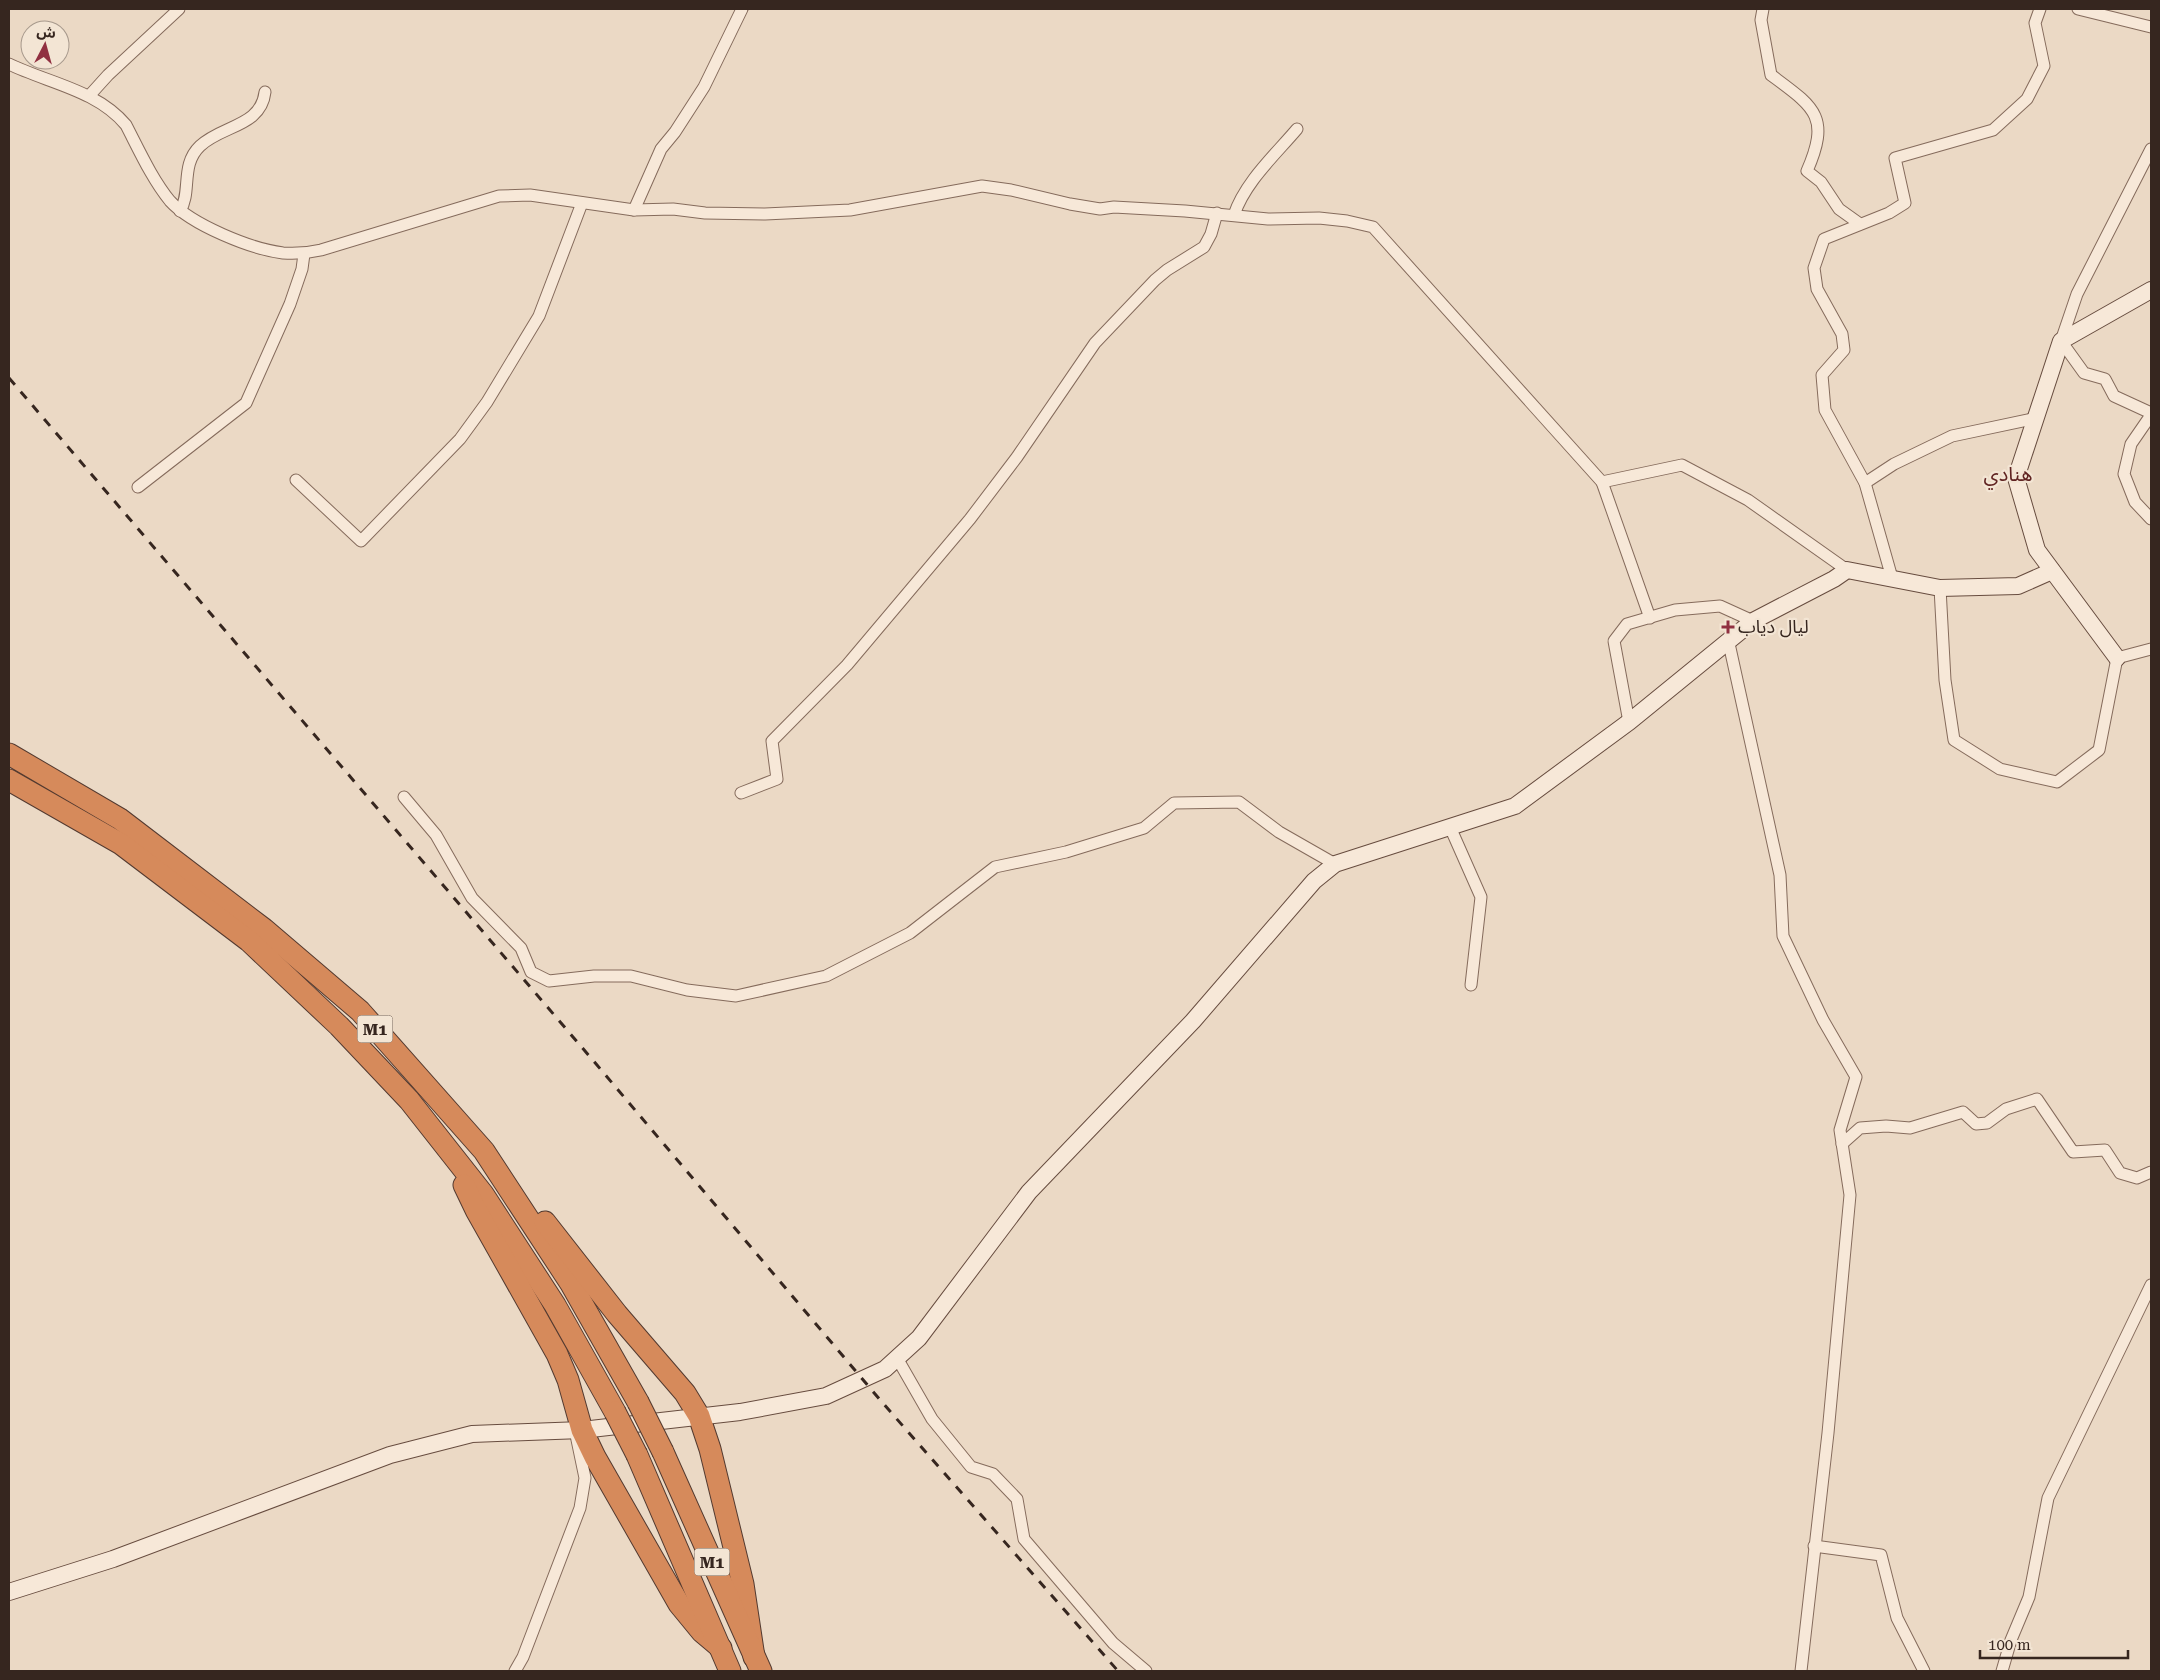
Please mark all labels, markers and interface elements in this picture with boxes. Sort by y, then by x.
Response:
north arrow [20,20,70,70]
text: ش [36,23,57,41]
district label: هنادي [1984,462,2032,490]
place label: ليال دياب [1738,616,1809,638]
marker: ليال دياب [1722,621,1734,633]
road number: M1 [358,1016,392,1042]
road number: M1 [694,1548,730,1575]
scale bar [1980,1628,2128,1660]
text: 100 m [1988,1636,2031,1654]

